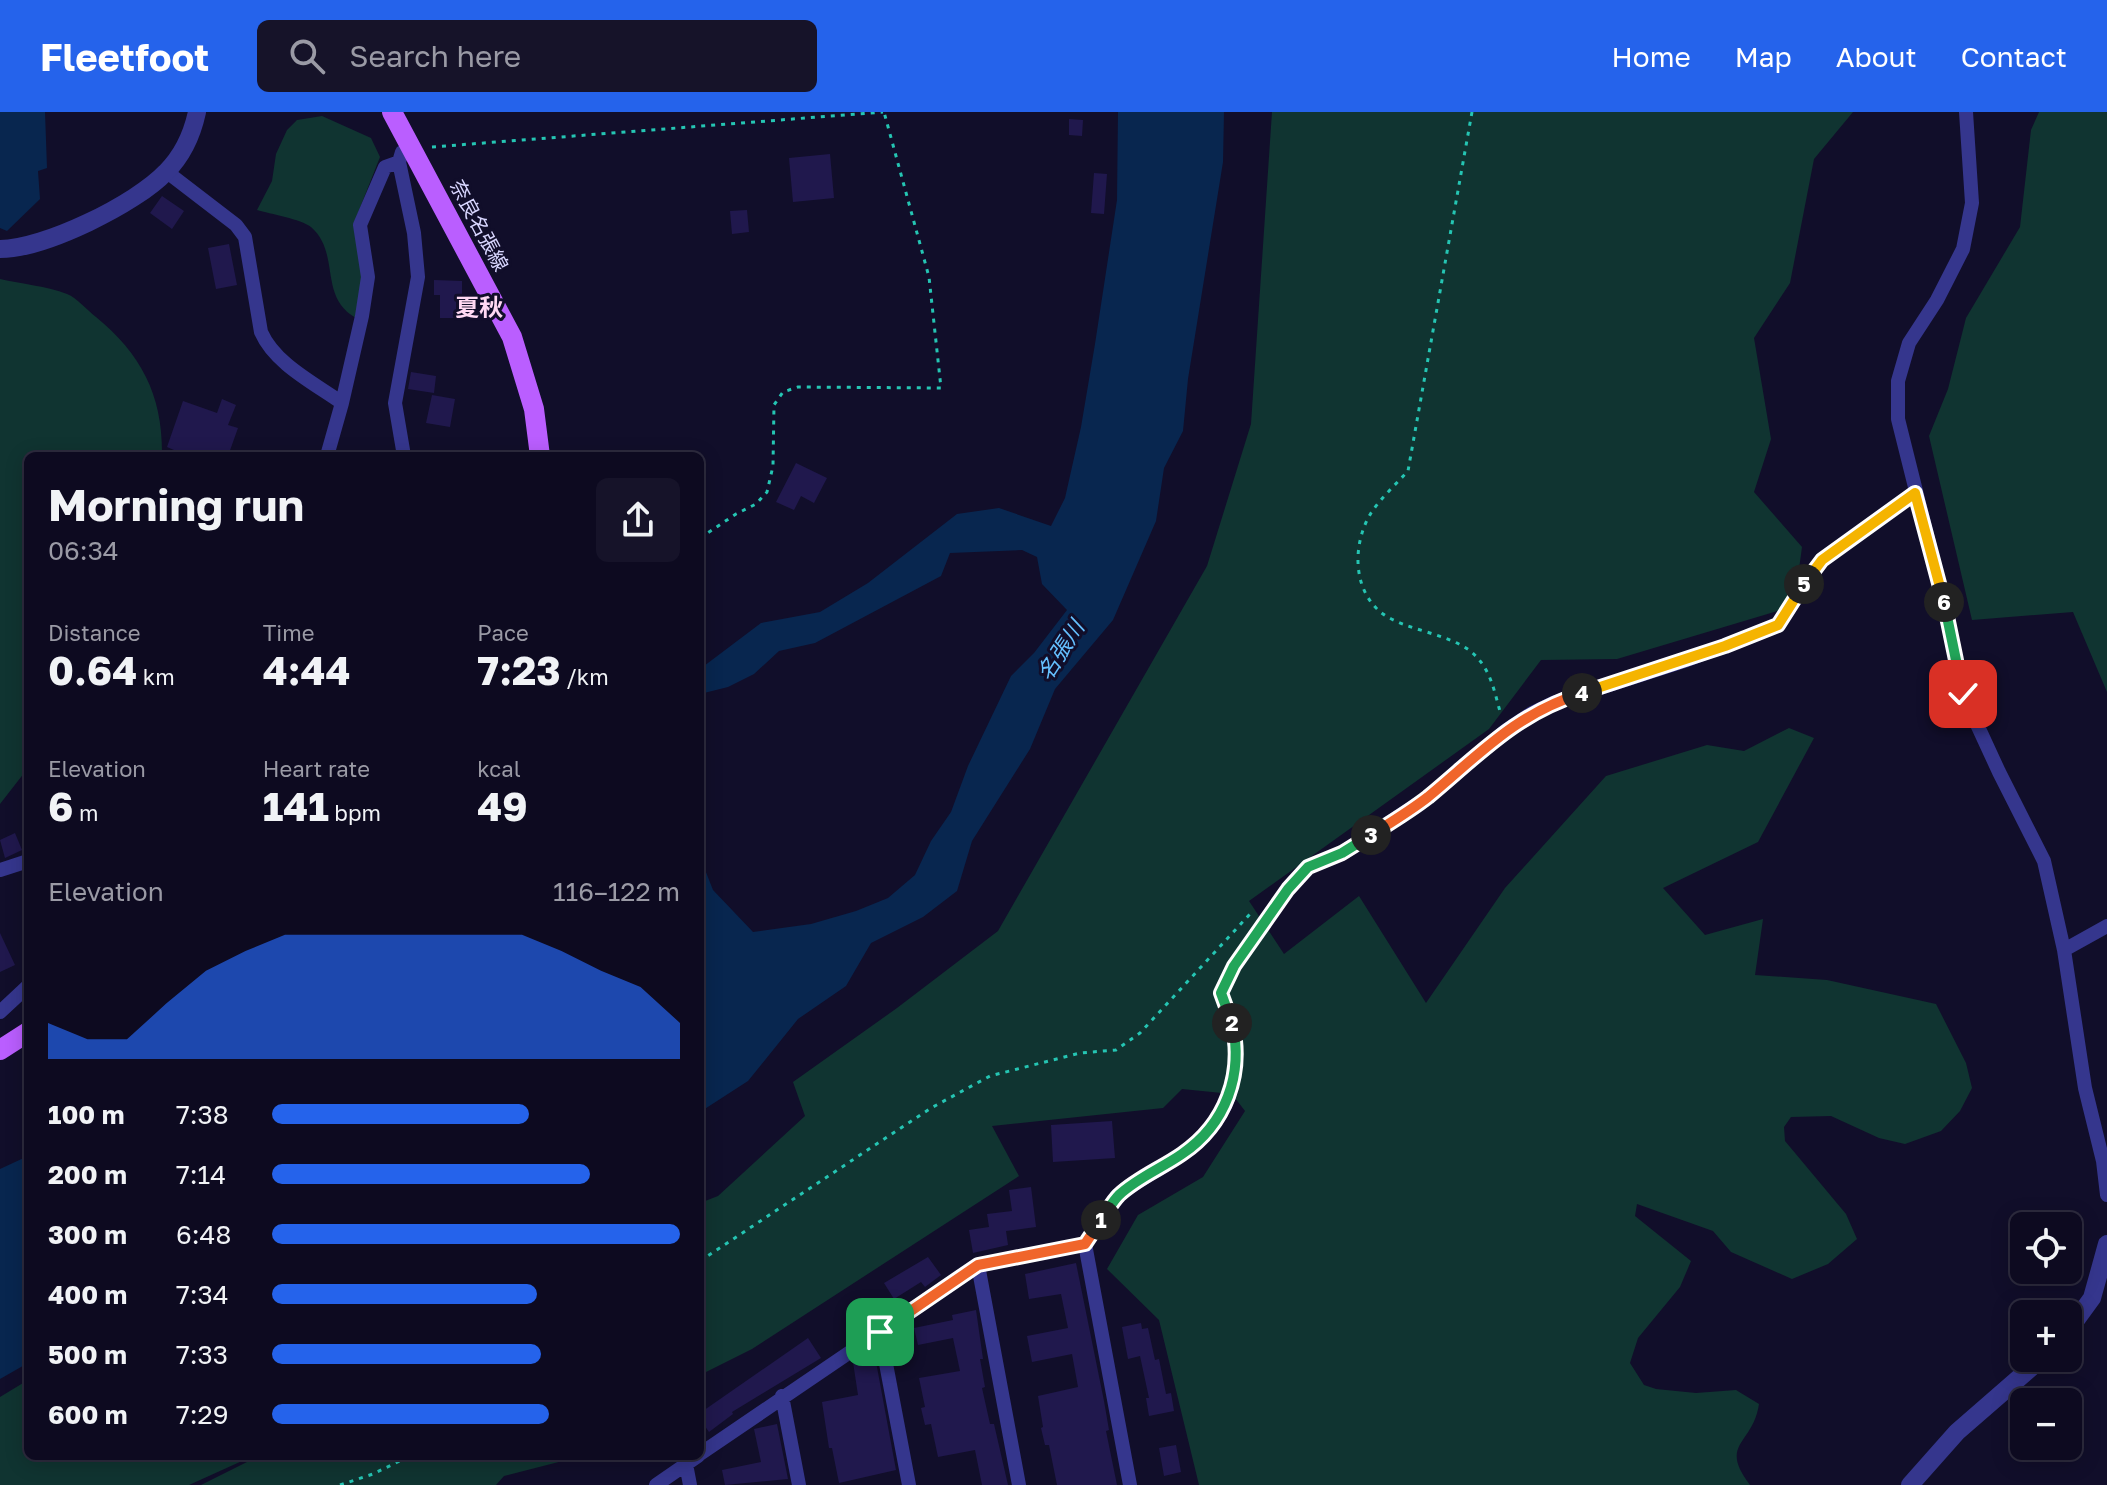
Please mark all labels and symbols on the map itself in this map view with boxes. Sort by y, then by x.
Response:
street label: 奈良名張線 [446,175,514,275]
district label: 夏秋 [455,292,503,321]
pin: 5 [1784,564,1824,604]
pin: 6 [1924,582,1964,622]
water label: 名張川 [1031,613,1090,685]
pin [1929,660,1997,728]
pin: 4 [1562,673,1602,713]
pin: 3 [1351,815,1391,855]
pin: 2 [1212,1003,1252,1043]
pin: 1 [1081,1200,1121,1240]
pin [846,1298,914,1366]

